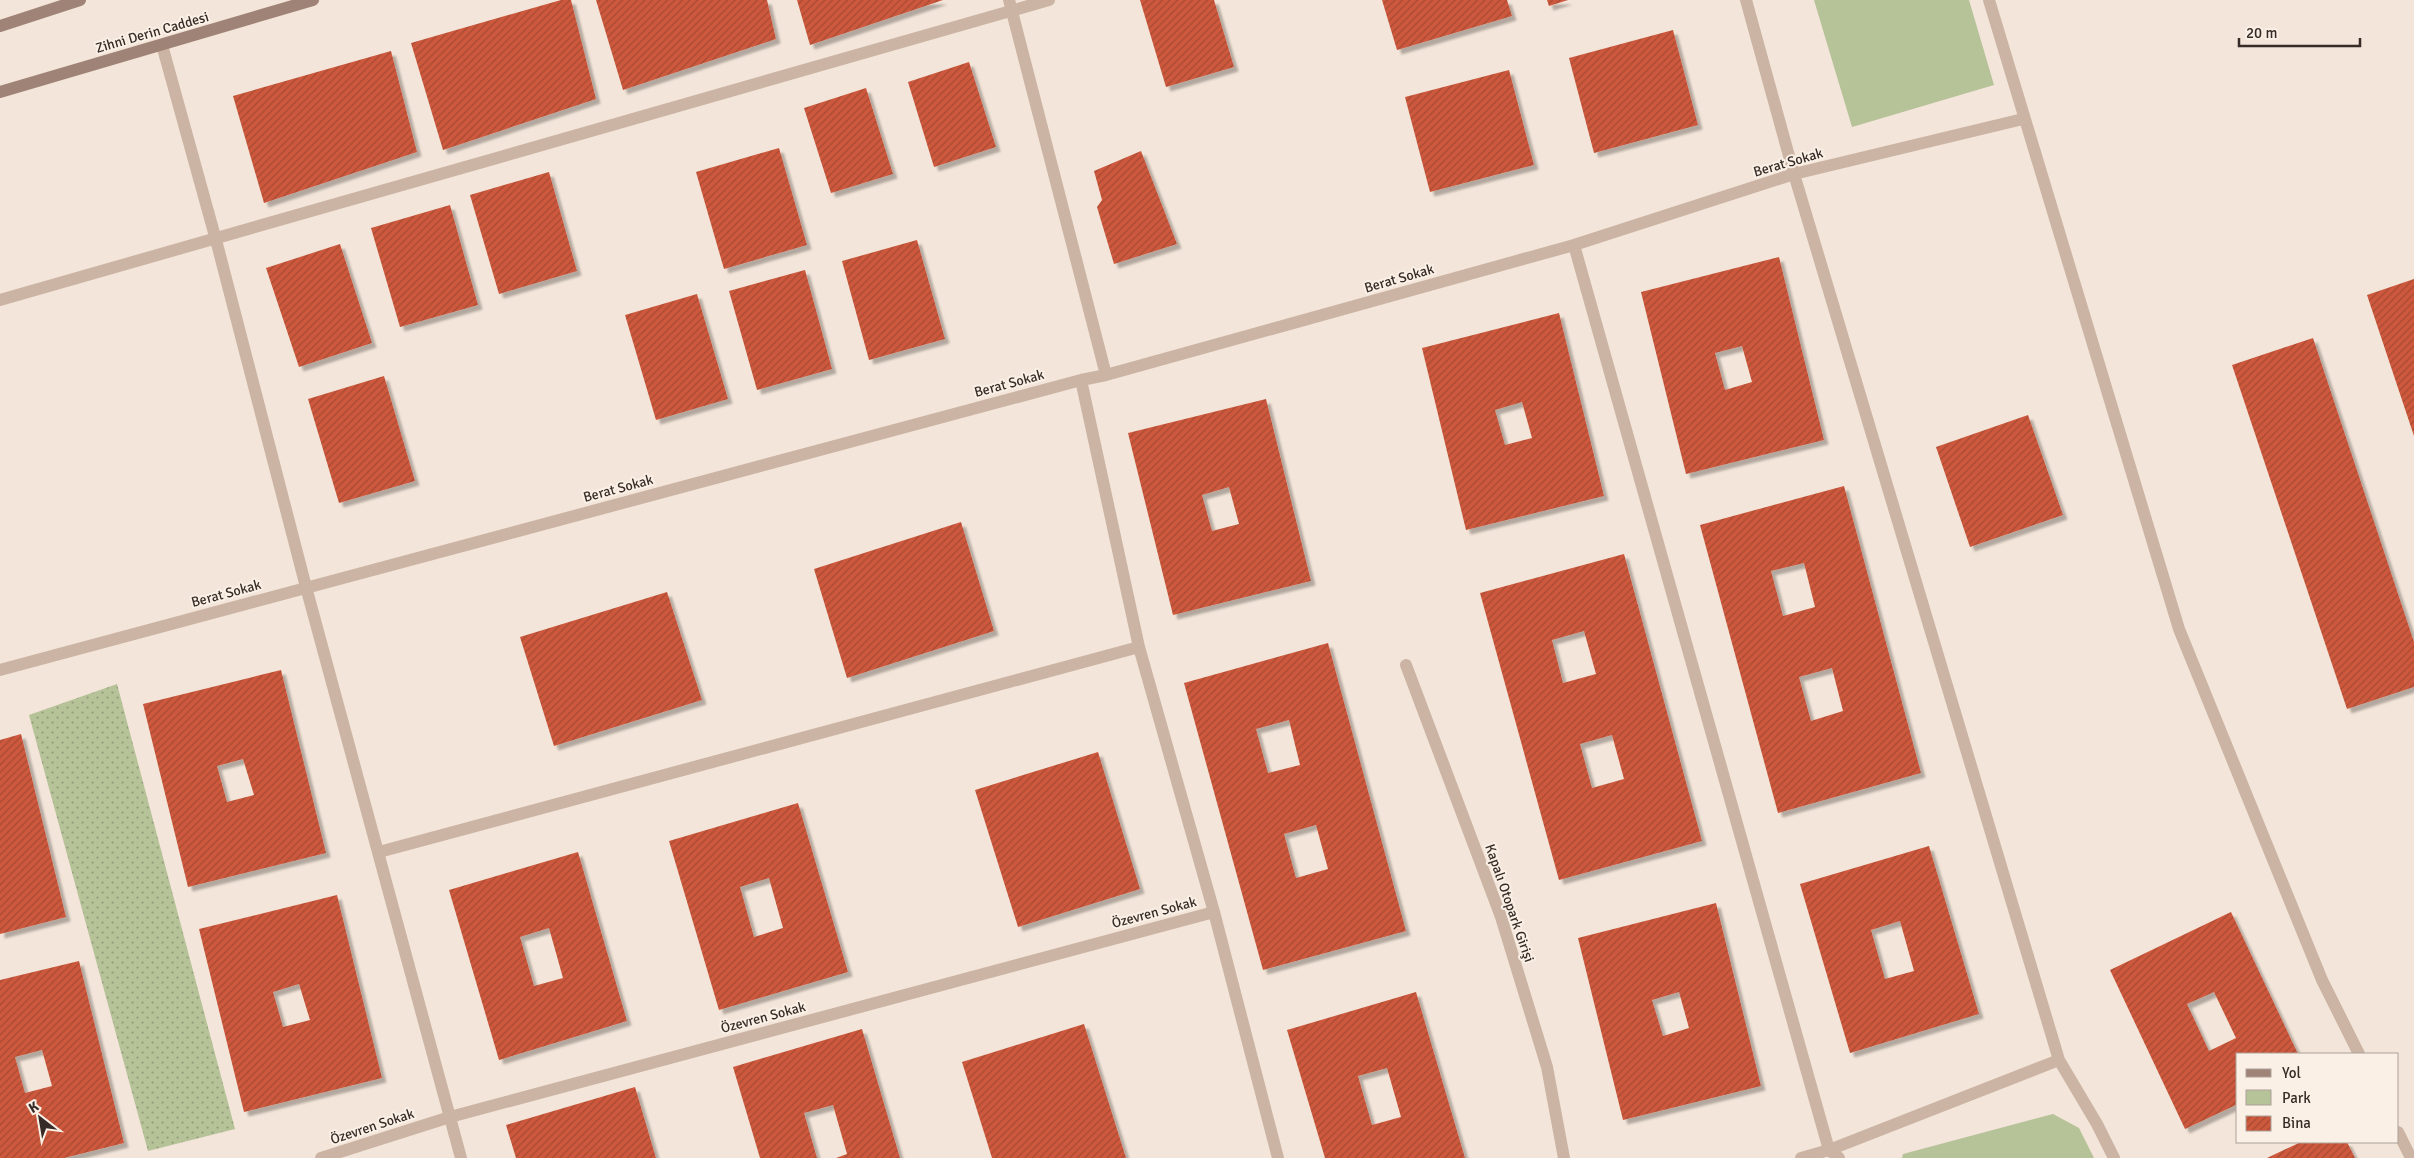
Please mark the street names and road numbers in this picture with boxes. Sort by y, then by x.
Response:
street label: Zihni Derin Caddesi [94,8,211,57]
street label: Berat Sokak [1751,144,1825,181]
street label: Berat Sokak [1362,260,1436,297]
street label: Berat Sokak [972,366,1046,401]
street label: Berat Sokak [581,471,655,506]
street label: Berat Sokak [189,576,263,611]
street label: Kapalı Otopark Girişi [1481,842,1538,964]
street label: Özevren Sokak [1110,893,1198,932]
street label: Özevren Sokak [719,998,807,1037]
street label: Özevren Sokak [328,1105,416,1148]

